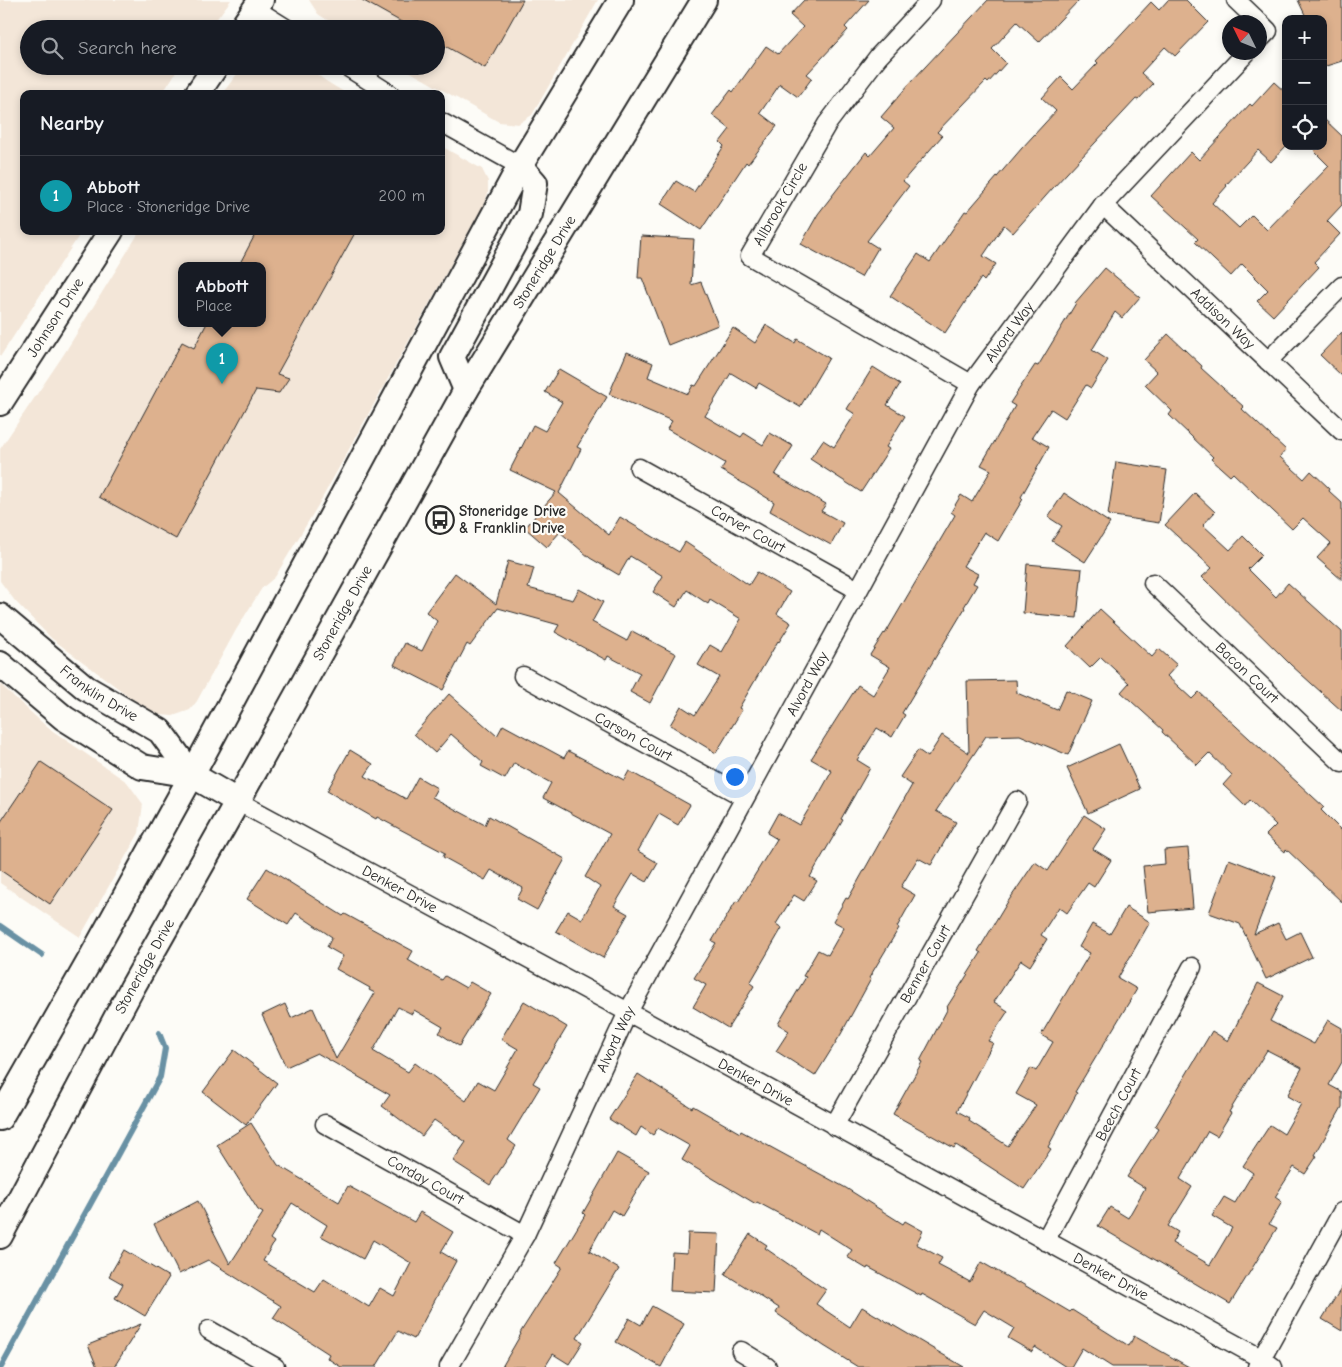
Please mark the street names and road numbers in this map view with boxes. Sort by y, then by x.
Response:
street label: Allbrook Circle [749,159,811,249]
street label: Stoneridge Drive [509,212,580,312]
street label: Johnson Drive [23,274,88,360]
street label: Addison Way [1187,284,1259,353]
street label: Alvord Way [981,298,1038,366]
street label: Carver Court [708,501,789,557]
street label: Stoneridge Drive [309,562,376,664]
street label: Bacon Court [1212,638,1283,707]
street label: Alvord Way [782,648,832,719]
street label: Franklin Drive [56,661,142,726]
street label: Carson Court [592,708,676,765]
street label: Denker Drive [359,861,441,917]
street label: Stoneridge Drive [111,915,178,1017]
street label: Benner Court [896,921,955,1006]
street label: Alvord Way [592,1003,639,1075]
street label: Denker Drive [715,1054,797,1110]
street label: Beech Court [1091,1064,1145,1144]
street label: Corday Court [384,1151,468,1209]
street label: Denker Drive [1070,1249,1152,1304]

